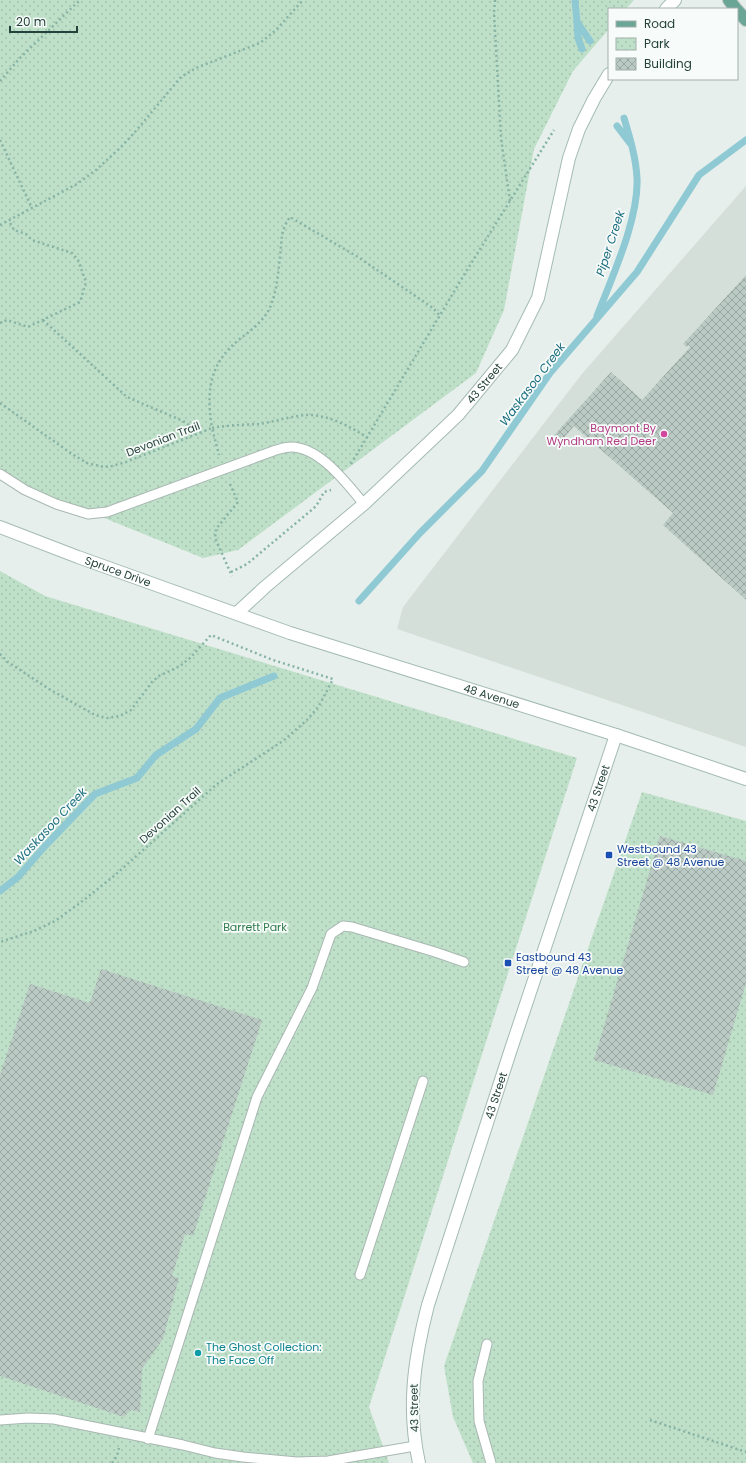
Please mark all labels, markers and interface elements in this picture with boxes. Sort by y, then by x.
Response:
scale bar [10,8,77,34]
legend [608,8,738,80]
text: 20 m [16,13,46,30]
text: Road [644,15,675,32]
text: Park [644,35,671,52]
text: Building [644,55,692,72]
water label: Piper Creek [591,207,629,278]
water label: Waskasoo Creek [495,338,569,429]
street label: 43 Street [463,360,506,407]
street label: Devonian Trail [124,418,202,460]
place label: Baymont By Wyndham Red Deer [546,420,657,449]
marker: Baymont By Wyndham Red Deer [659,429,669,439]
street label: Spruce Drive [83,552,153,591]
street label: 48 Avenue [461,680,522,712]
street label: 43 Street [583,763,614,814]
water label: Waskasoo Creek [10,783,91,869]
street label: Devonian Trail [136,783,204,847]
place label: Westbound 43 Street @ 48 Avenue [617,841,725,870]
marker: Westbound 43 Street @ 48 Avenue [604,850,614,860]
park label: Barrett Park [223,919,287,935]
place label: Eastbound 43 Street @ 48 Avenue [516,949,624,978]
marker: Eastbound 43 Street @ 48 Avenue [503,958,513,968]
street label: 43 Street [481,1070,511,1121]
place label: The Ghost Collection: The Face Off [206,1339,322,1368]
marker: The Ghost Collection: The Face Off [193,1348,203,1358]
street label: 43 Street [406,1384,422,1432]

